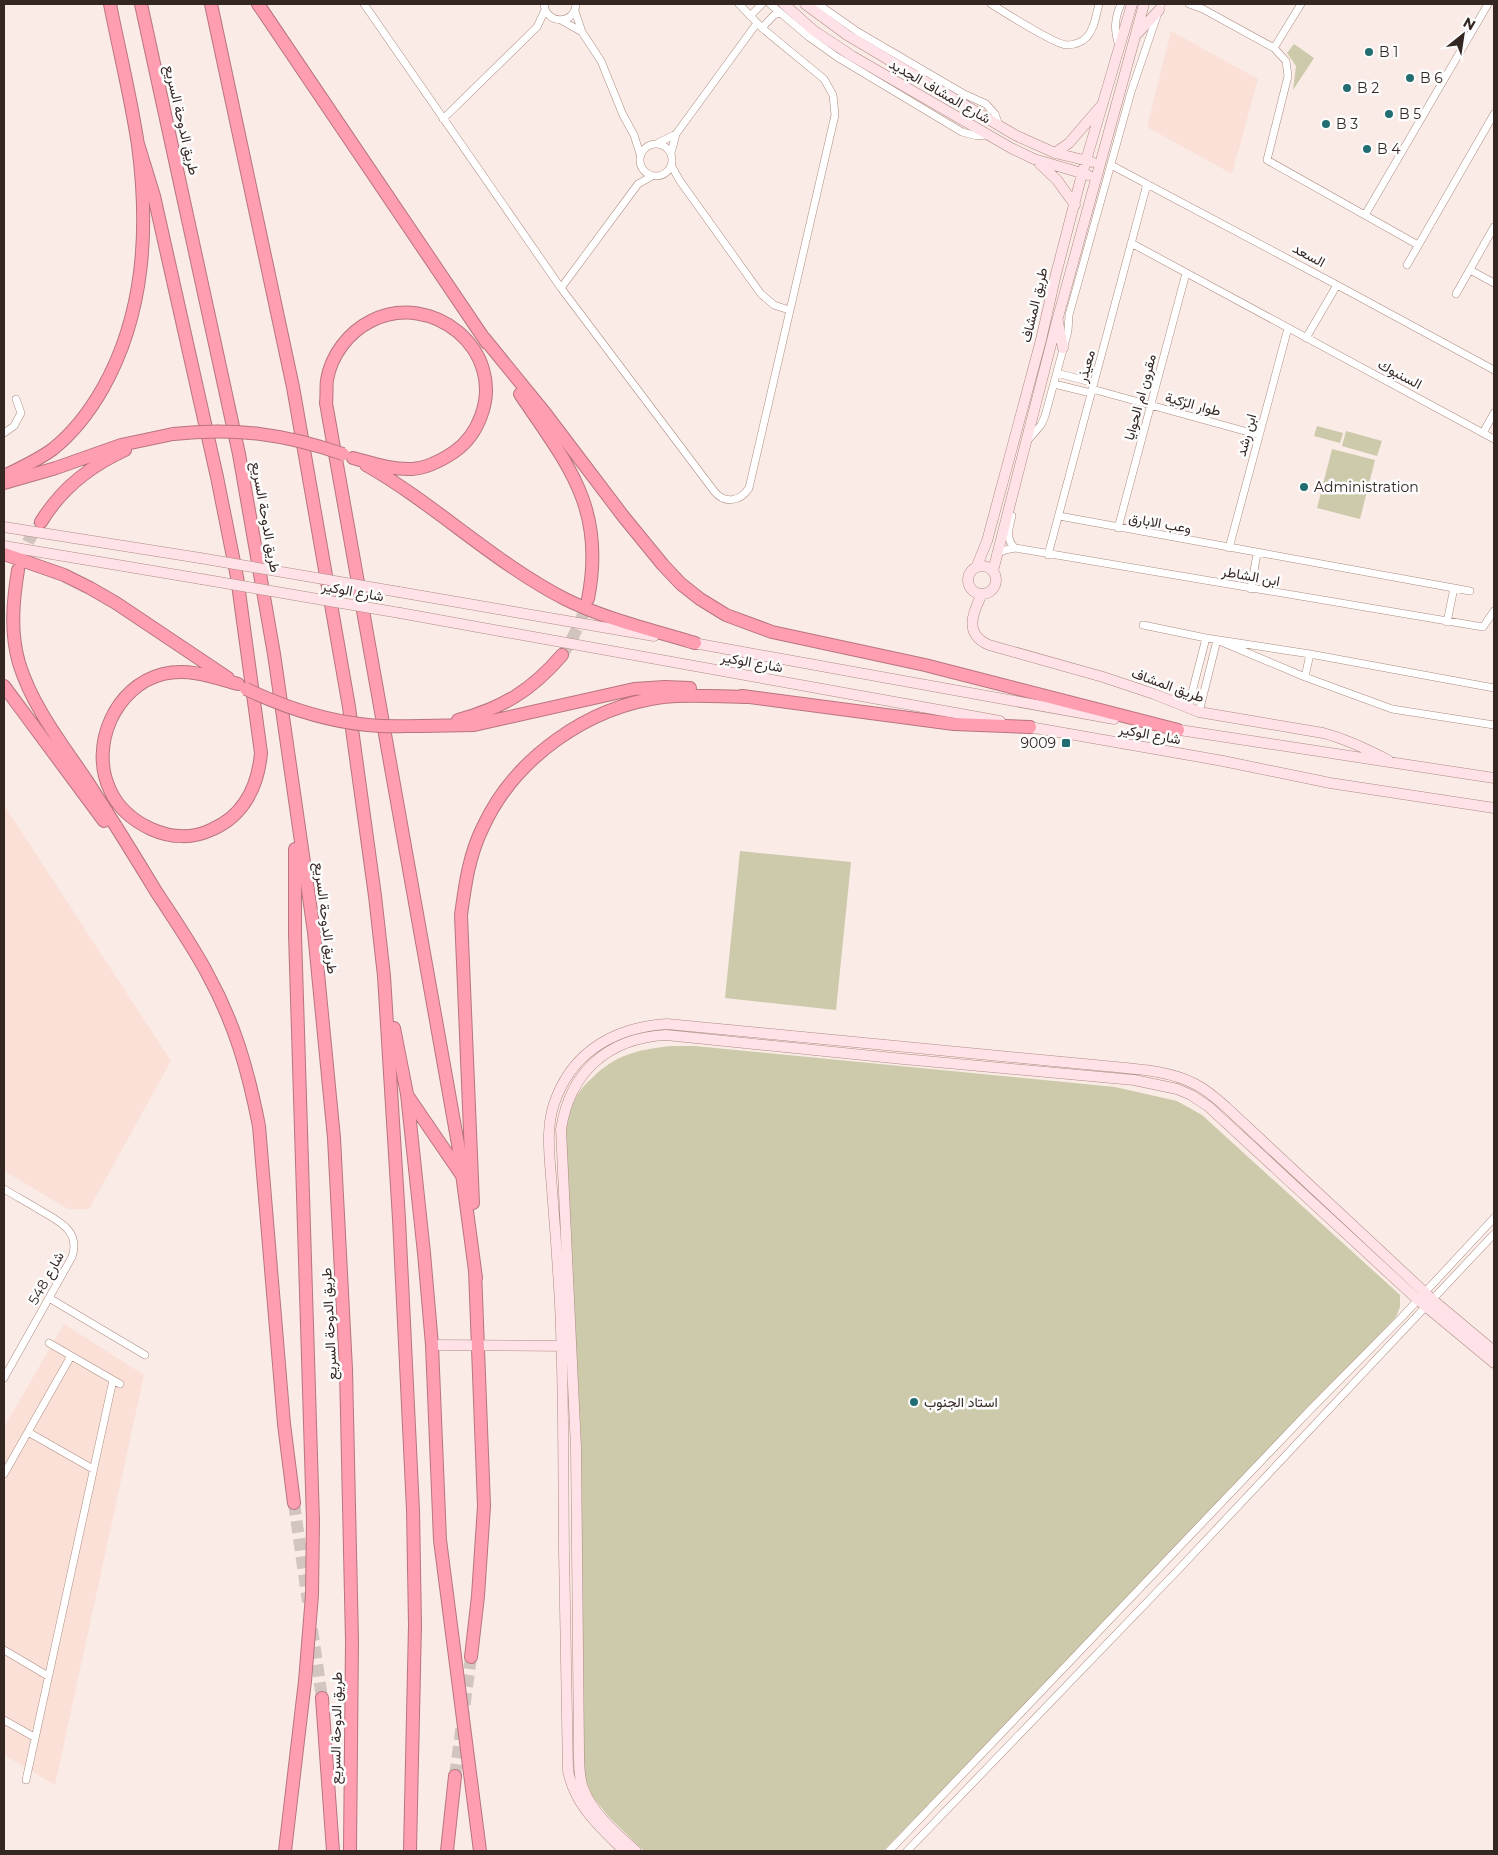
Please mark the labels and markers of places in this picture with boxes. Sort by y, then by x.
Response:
place label: B 1 [1379,43,1398,61]
marker: B 1 [1363,46,1375,58]
place label: B 6 [1420,69,1443,87]
marker: B 6 [1404,72,1416,84]
place label: B 2 [1357,79,1379,97]
marker: B 2 [1341,82,1353,94]
place label: B 5 [1399,105,1421,123]
marker: B 5 [1383,108,1395,120]
place label: B 3 [1336,115,1358,133]
marker: B 3 [1320,118,1332,130]
place label: B 4 [1377,140,1401,158]
marker: B 4 [1361,143,1373,155]
place label: Administration [1314,478,1419,496]
marker: Administration [1298,481,1310,493]
place label: 9009 [1020,734,1056,752]
marker: 9009 [1060,737,1072,749]
place label: استاد الجنوب [924,1393,998,1411]
marker: استاد الجنوب [908,1396,920,1408]

